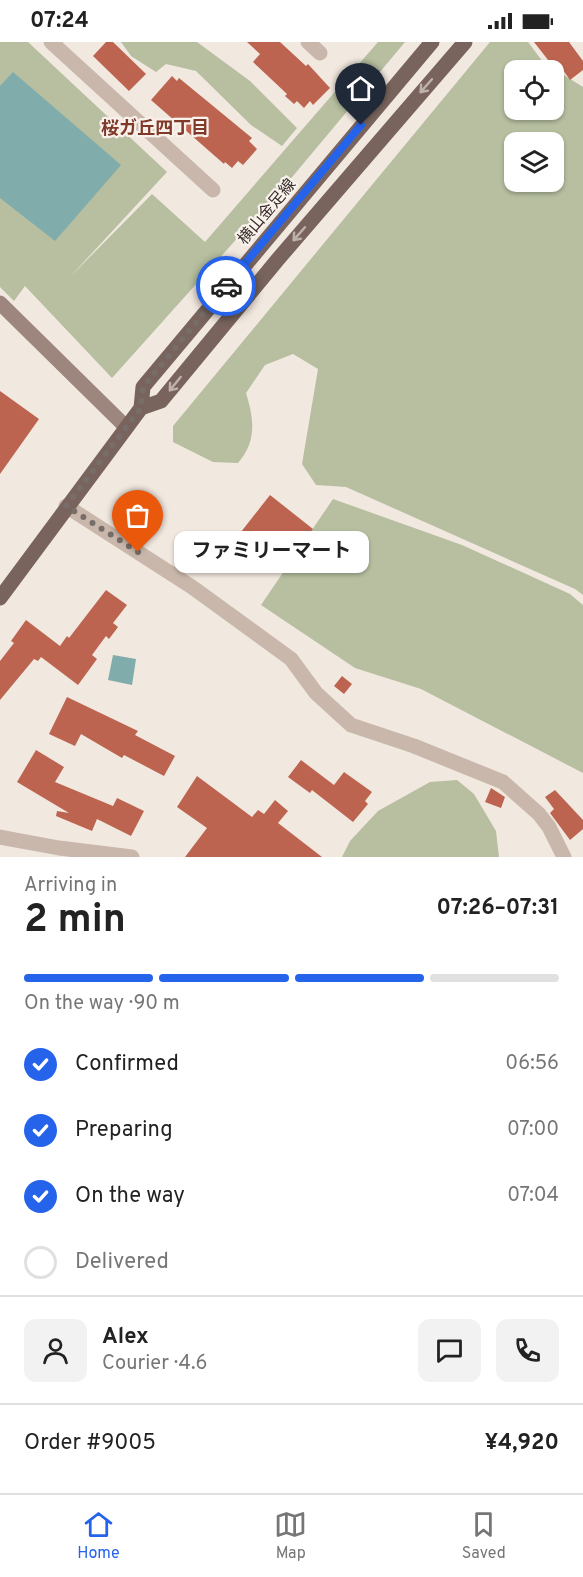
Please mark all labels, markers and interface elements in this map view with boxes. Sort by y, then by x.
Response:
text: 07:24 [30,8,89,35]
map controls [504,60,564,192]
button: locate [504,60,564,120]
pin [335,63,386,125]
icon: home [344,72,377,105]
one-way arrow [419,78,433,93]
district label: 桜ガ丘四丁目 [101,118,209,141]
button: layers [504,132,564,192]
street label: 横山金足線 [234,175,301,249]
one-way arrow [292,226,306,241]
courier [196,256,256,316]
icon: car [210,270,243,303]
one-way arrow [168,376,181,392]
pin [112,490,163,552]
icon: bag [121,499,154,532]
callout: ファミリーマート [174,531,369,573]
text: ファミリーマート [192,539,352,565]
text: Arriving in [24,873,117,899]
text: 07:26–07:31 [437,895,559,922]
text: 2 min [24,897,126,946]
text: On the way · 90 m [24,991,180,1017]
icon: check [24,1048,57,1081]
text: Confirmed [75,1051,179,1078]
text: 06:56 [505,1051,559,1077]
icon: check [24,1114,57,1147]
text: Preparing [75,1117,173,1144]
text: 07:00 [507,1117,559,1143]
icon: check [24,1180,57,1213]
text: On the way [75,1183,185,1210]
text: 07:04 [507,1183,559,1209]
text: Delivered [75,1249,169,1276]
button: person [24,1319,87,1382]
button: chat [418,1319,481,1382]
button: phone [496,1319,559,1382]
text: Alex [102,1324,149,1351]
text: Courier · 4.6 [102,1351,207,1377]
text: Order #9005 [24,1430,156,1457]
text: ¥4,920 [485,1430,559,1457]
tab: Home [77,1508,120,1564]
tab: Map [274,1508,307,1564]
tab: Saved [462,1508,506,1564]

